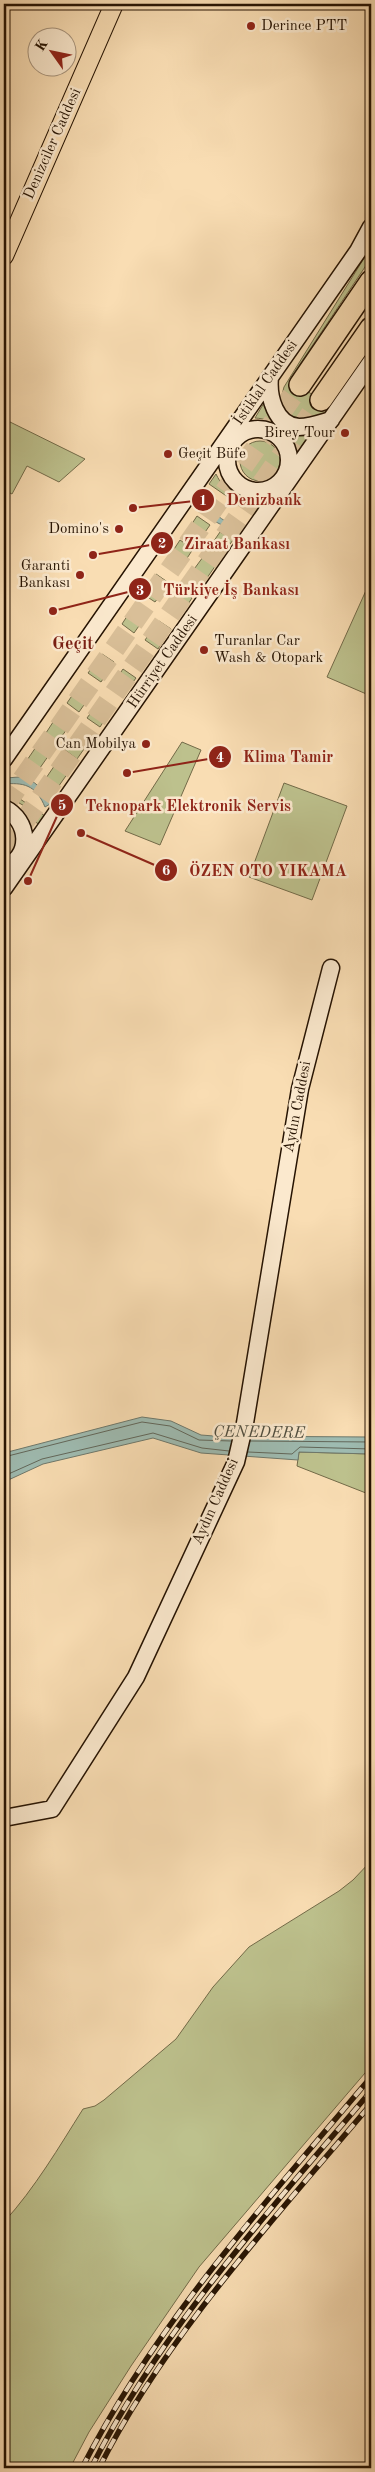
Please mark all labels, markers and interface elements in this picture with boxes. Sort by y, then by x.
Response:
place label: Derince PTT [261,19,347,34]
marker: Derince PTT [245,20,257,32]
north arrow [28,28,78,78]
text: K [33,37,51,54]
street label: Denizciler Caddesi [22,86,84,202]
street label: İstiklal Caddesi [229,336,301,428]
place label: Birey Tour [264,426,335,441]
marker: Birey Tour [339,427,351,439]
place label: Geçit Büfe [178,447,246,462]
marker: Geçit Büfe [162,448,174,460]
callout: Denizbank [191,484,311,515]
text: Denizbank [226,493,302,509]
text: 1 [199,494,207,509]
place label: Domino's [48,522,109,537]
marker: Domino's [113,523,125,535]
callout: Ziraat Bankası [150,528,300,559]
text: 2 [158,537,166,552]
text: Ziraat Bankası [184,537,290,553]
place label: Garanti Bankası [18,559,70,591]
marker: Garanti Bankası [74,569,86,581]
callout: Türkiye İş Bankası [128,574,309,605]
text: Türkiye İş Bankası [163,579,299,599]
text: 3 [136,584,144,599]
street label: Hürriyet Caddesi [125,613,201,711]
place label: Turanlar Car Wash & Otopark [214,634,324,666]
district label: Geçit [52,635,94,653]
marker: Turanlar Car Wash & Otopark [198,644,210,656]
place label: Can Mobilya [56,737,137,752]
marker: Can Mobilya [140,738,152,750]
callout: Klima Tamir [208,741,343,772]
text: Klima Tamir [243,750,333,766]
text: 4 [216,751,224,766]
callout: Teknopark Elektronik Servis [50,790,301,821]
text: 5 [58,799,66,814]
text: Teknopark Elektronik Servis [85,799,291,815]
callout: ÖZEN OTO YIKAMA [154,855,356,886]
text: ÖZEN OTO YIKAMA [189,861,347,880]
text: 6 [162,864,171,879]
street label: Aydın Caddesi [282,1060,314,1154]
water label: ÇENEDERE [213,1424,306,1442]
street label: Aydın Caddesi [190,1457,242,1547]

